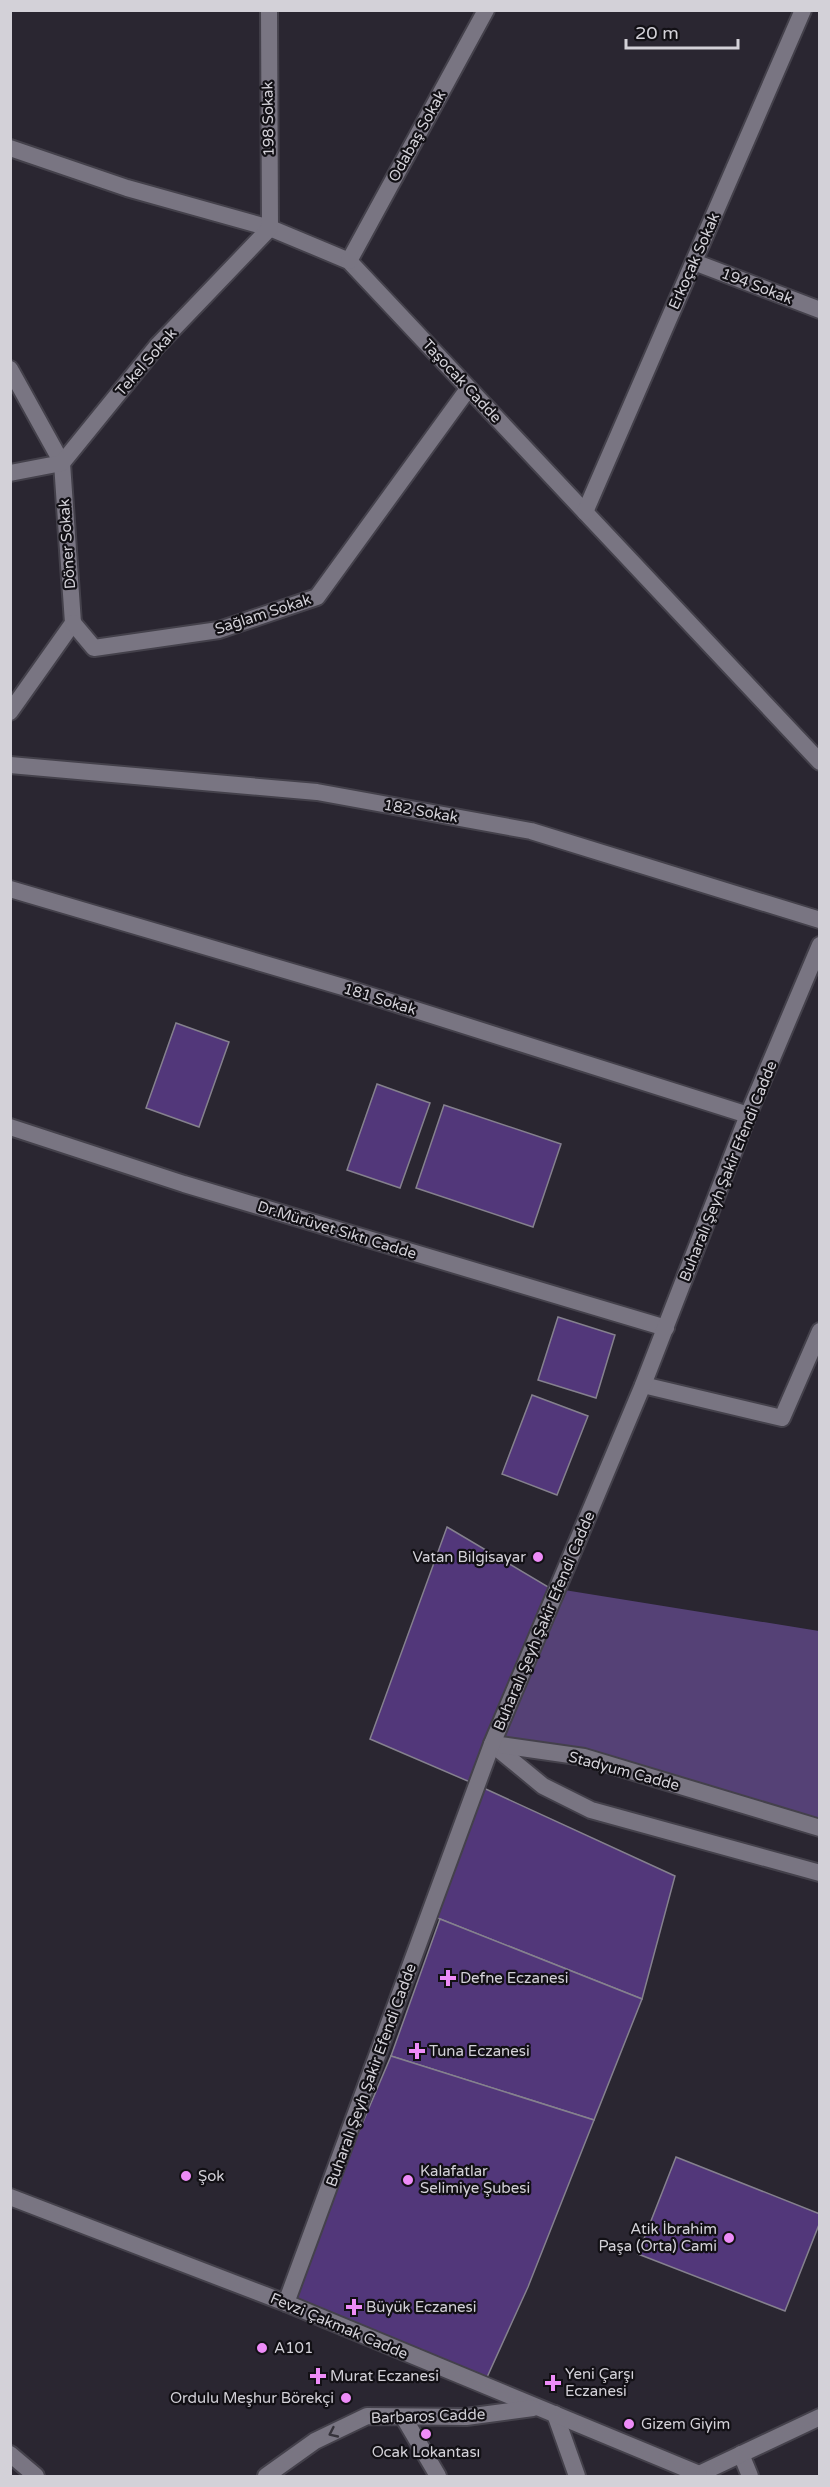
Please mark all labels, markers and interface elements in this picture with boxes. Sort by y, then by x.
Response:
scale bar [626,12,738,50]
text: 20 m [635,22,679,44]
street label: 198 Sokak [258,81,278,157]
street label: Odabaş Sokak [384,87,450,185]
street label: Erkoçak Sokak [665,210,723,312]
street label: 194 Sokak [719,264,795,308]
street label: Tekel Sokak [112,324,180,400]
street label: Taşocak Cadde [419,336,505,426]
street label: Döner Sokak [55,498,79,590]
street label: Sağlam Sokak [213,590,313,638]
street label: 182 Sokak [382,796,460,826]
street label: 181 Sokak [341,979,419,1019]
street label: Buharalı Şeyh Şakir Efendi Cadde [675,1058,781,1284]
street label: Dr.Mürüvet Sıktı Cadde [255,1197,419,1263]
street label: Buharalı Şeyh Şakir Efendi Cadde [490,1509,598,1733]
place label: Vatan Bilgisayar [412,1548,526,1566]
marker: Vatan Bilgisayar [531,1550,545,1564]
street label: Stadyum Cadde [567,1748,681,1794]
street label: Buharalı Şeyh Şakir Efendi Cadde [322,1961,420,2189]
place label: Defne Eczanesi [460,1969,569,1987]
marker: Defne Eczanesi [441,1971,455,1985]
place label: Tuna Eczanesi [429,2042,530,2060]
marker: Tuna Eczanesi [410,2044,424,2058]
place label: Kalafatlar Selimiye Şubesi [420,2162,530,2197]
place label: Şok [198,2167,225,2185]
marker: Şok [179,2169,193,2183]
marker: Kalafatlar Selimiye Şubesi [401,2173,415,2187]
place label: Atik İbrahim Paşa (Orta) Cami [598,2220,717,2255]
marker: Atik İbrahim Paşa (Orta) Cami [722,2231,736,2245]
street label: Fevzi Çakmak Cadde [268,2289,410,2363]
place label: Büyük Eczanesi [366,2298,477,2316]
marker: Büyük Eczanesi [347,2300,361,2314]
place label: A101 [274,2339,313,2357]
marker: A101 [255,2341,269,2355]
place label: Yeni Çarşı Eczanesi [565,2365,634,2400]
place label: Murat Eczanesi [330,2367,439,2385]
marker: Murat Eczanesi [311,2369,325,2383]
marker: Yeni Çarşı Eczanesi [546,2376,560,2390]
place label: Ordulu Meşhur Börekçi [170,2389,334,2407]
marker: Ordulu Meşhur Börekçi [339,2391,353,2405]
street label: Barbaros Cadde [370,2405,486,2427]
place label: Gizem Giyim [641,2415,730,2433]
marker: Gizem Giyim [622,2417,636,2431]
one-way arrow [328,2425,339,2437]
marker: Ocak Lokantası [419,2427,433,2441]
place label: Ocak Lokantası [372,2443,480,2461]

